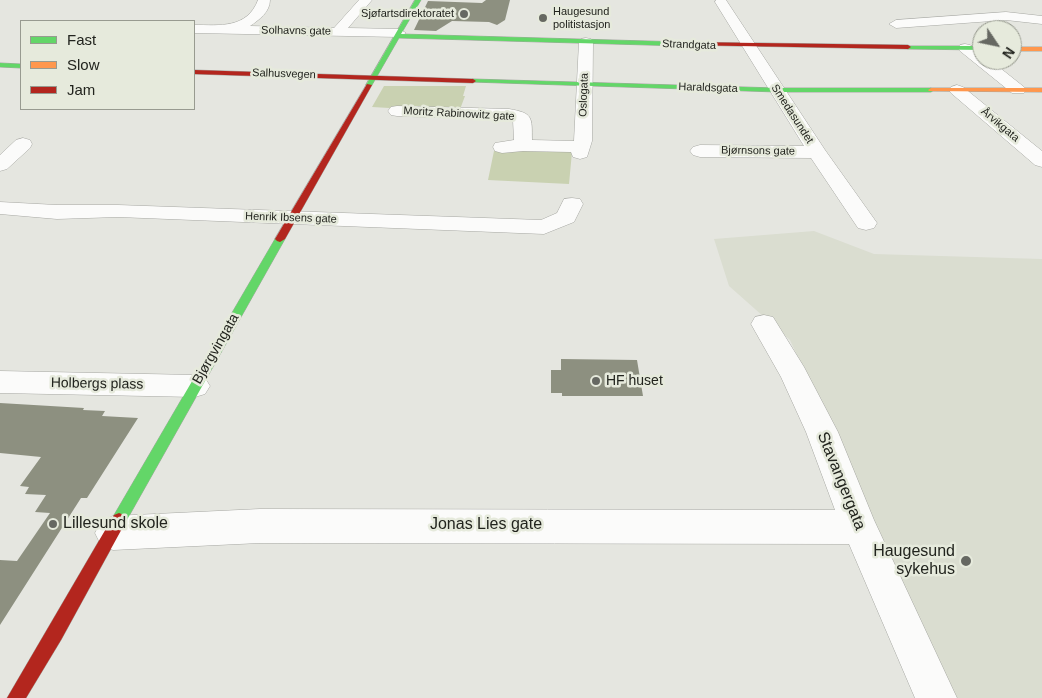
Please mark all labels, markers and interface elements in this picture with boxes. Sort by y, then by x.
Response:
place label: Haugesund politistasjon [553,5,610,31]
place label: Sjøfartsdirektoratet [361,7,454,21]
marker: Sjøfartsdirektoratet [458,8,470,20]
marker: Haugesund politistasjon [537,12,549,24]
legend [20,20,195,110]
north arrow [972,20,1022,70]
street label: Solhavns gate [261,24,331,38]
text: Fast [67,31,96,48]
street label: Strandgata [662,37,716,53]
text: N [999,44,1018,61]
text: Slow [67,56,100,73]
street label: Salhusvegen [252,66,316,82]
street label: Oslogata [577,73,591,117]
street label: Haraldsgata [678,80,738,96]
text: Jam [67,81,95,98]
street label: Smedasundet [768,82,816,146]
street label: Moritz Rabinowitz gate [403,104,515,124]
street label: Årvikgata [978,105,1022,145]
street label: Bjørnsons gate [721,144,795,158]
street label: Henrik Ibsens gate [245,210,337,226]
street label: Bjørgvingata [189,311,243,387]
place label: HF huset [606,373,663,389]
street label: Holbergs plass [51,375,143,393]
marker: HF huset [590,375,602,387]
street label: Stavangergata [813,429,869,533]
place label: Lillesund skole [63,514,168,534]
street label: Jonas Lies gate [430,515,542,535]
marker: Lillesund skole [47,518,59,530]
place label: Haugesund sykehus [873,542,955,580]
marker: Haugesund sykehus [959,554,973,568]

